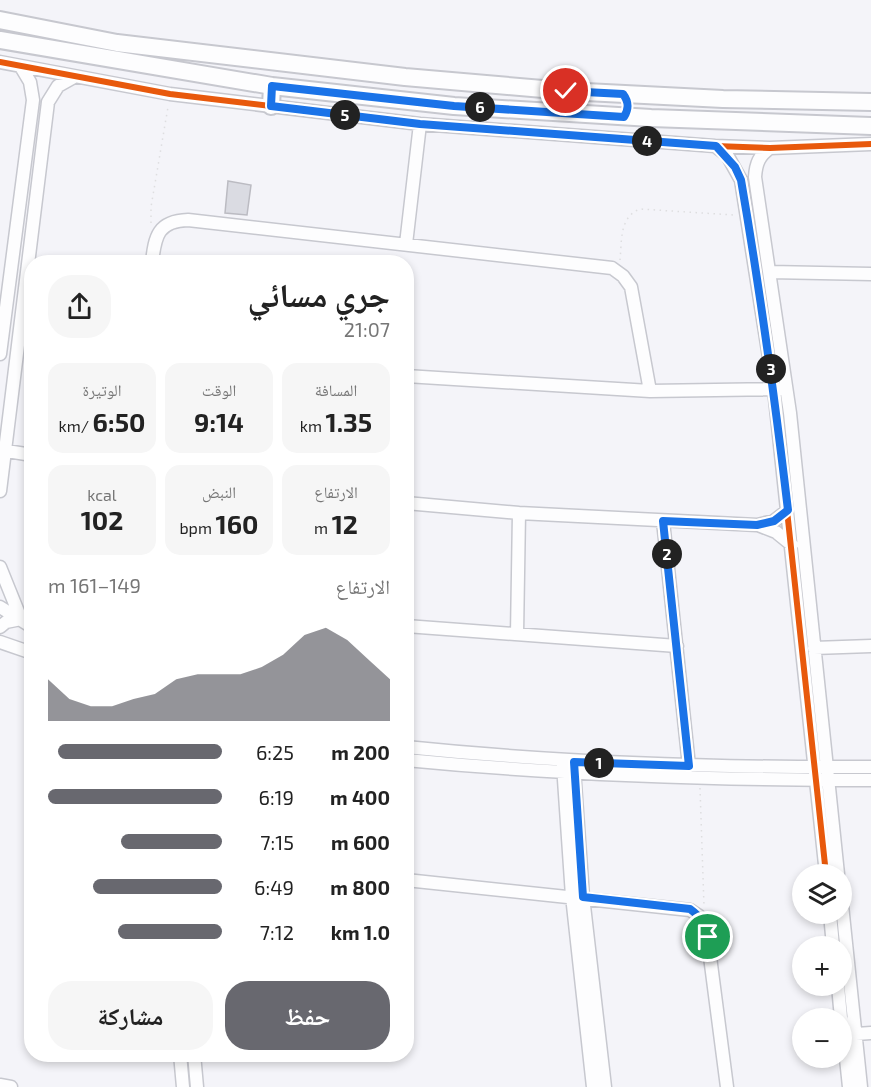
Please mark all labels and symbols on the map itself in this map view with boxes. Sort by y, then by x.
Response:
pin [540,65,591,116]
pin: 6 [465,92,495,122]
pin: 5 [330,100,360,130]
pin: 4 [632,126,662,156]
pin: 3 [756,354,786,384]
pin: 2 [652,539,682,569]
pin: 1 [584,748,614,778]
pin [682,911,733,962]

